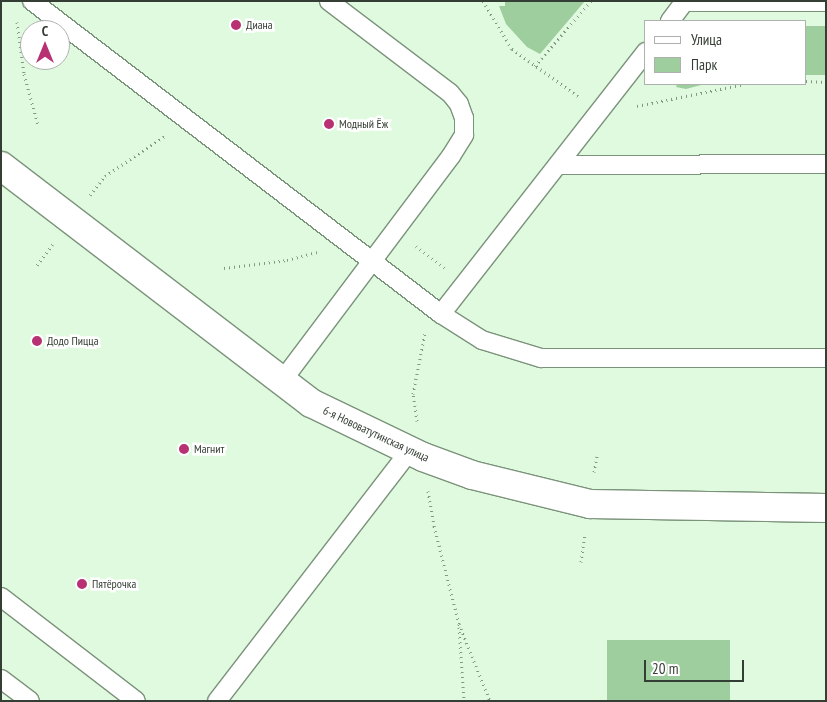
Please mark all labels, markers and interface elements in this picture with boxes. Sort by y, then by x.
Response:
place label: Диана [246,18,273,32]
marker: Диана [230,19,242,31]
north arrow [20,20,70,70]
legend [644,20,807,85]
text: С [42,22,48,40]
text: Улица [691,30,722,49]
text: Парк [691,55,717,74]
place label: Модный Ёж [339,117,388,131]
marker: Модный Ёж [323,118,335,130]
place label: Додо Пицца [47,334,98,348]
marker: Додо Пицца [31,335,43,347]
street label: 6-я Нововатутинская улица [321,403,431,465]
place label: Магнит [194,442,224,456]
marker: Магнит [178,443,190,455]
place label: Пятёрочка [92,577,136,591]
marker: Пятёрочка [76,578,88,590]
scale bar [647,650,747,682]
text: 20 m [652,659,678,678]

